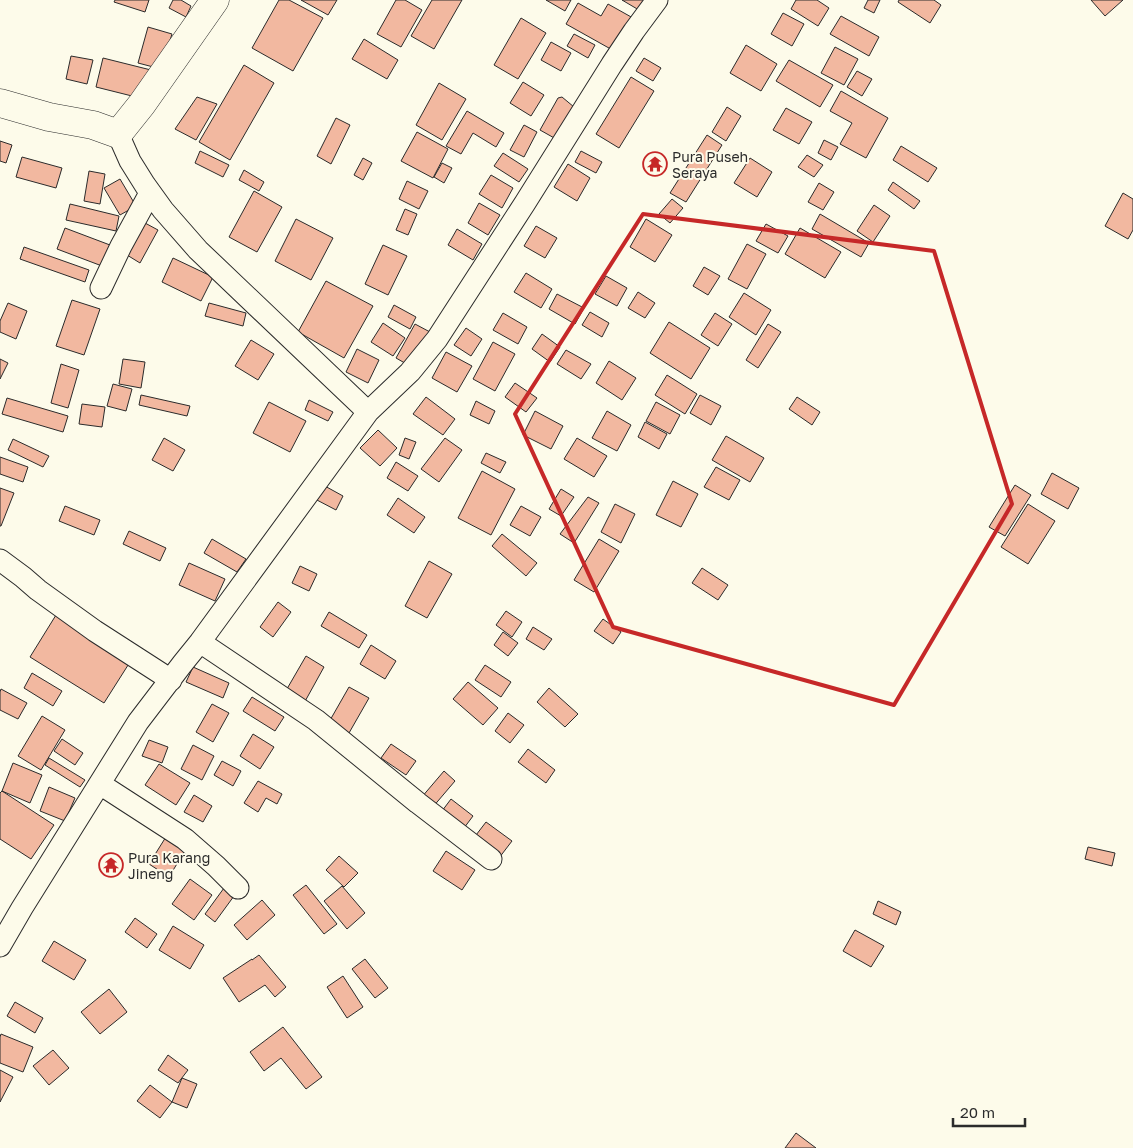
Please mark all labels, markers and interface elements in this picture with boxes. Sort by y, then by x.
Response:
place label: Pura Puseh Seraya [672,148,748,181]
temple icon: Pura Puseh Seraya [642,151,668,177]
place label: Pura Karang Jineng [128,849,210,882]
temple icon: Pura Karang Jineng [98,852,124,878]
scale bar [953,1096,1026,1128]
text: 20 m [960,1103,995,1121]

